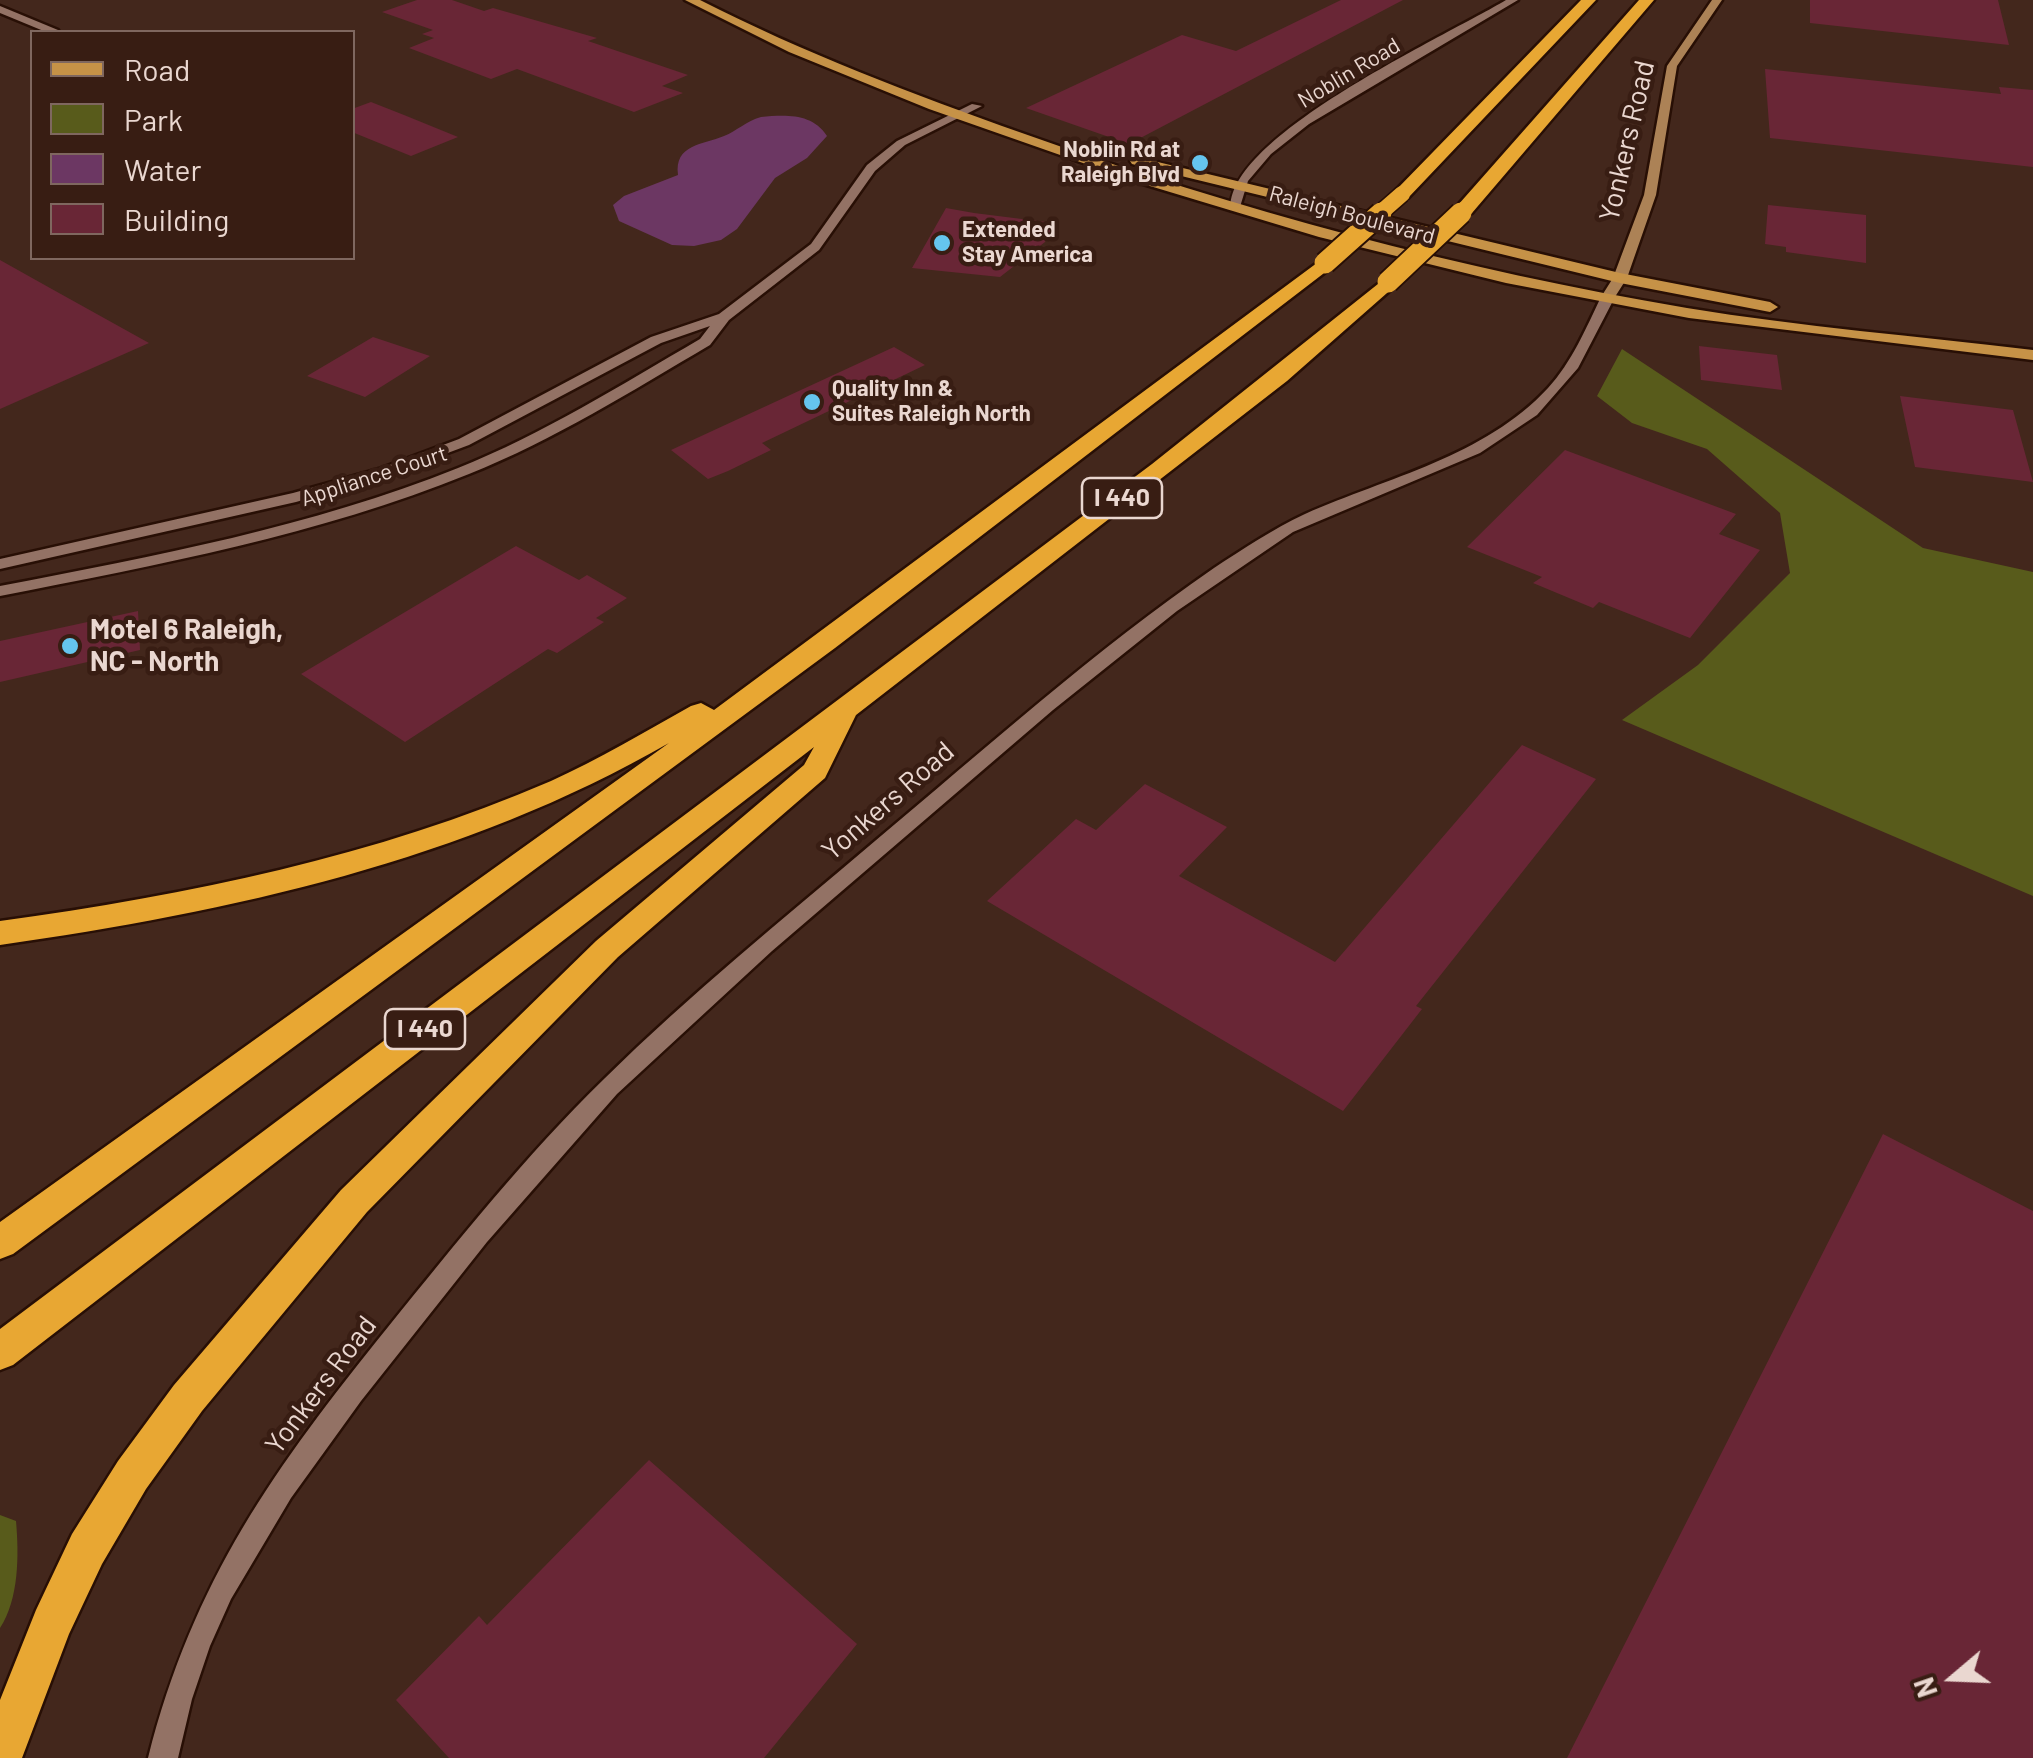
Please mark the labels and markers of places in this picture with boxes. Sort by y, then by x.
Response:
place label: Noblin Rd at Raleigh Blvd [1061,137,1180,188]
marker: Noblin Rd at Raleigh Blvd [1189,152,1211,174]
place label: Extended Stay America [962,217,1093,268]
marker: Extended Stay America [931,232,953,254]
place label: Quality Inn & Suites Raleigh North [832,376,1031,428]
marker: Quality Inn & Suites Raleigh North [801,391,823,413]
place label: Motel 6 Raleigh, NC - North [90,613,283,679]
marker: Motel 6 Raleigh, NC - North [59,635,81,657]

